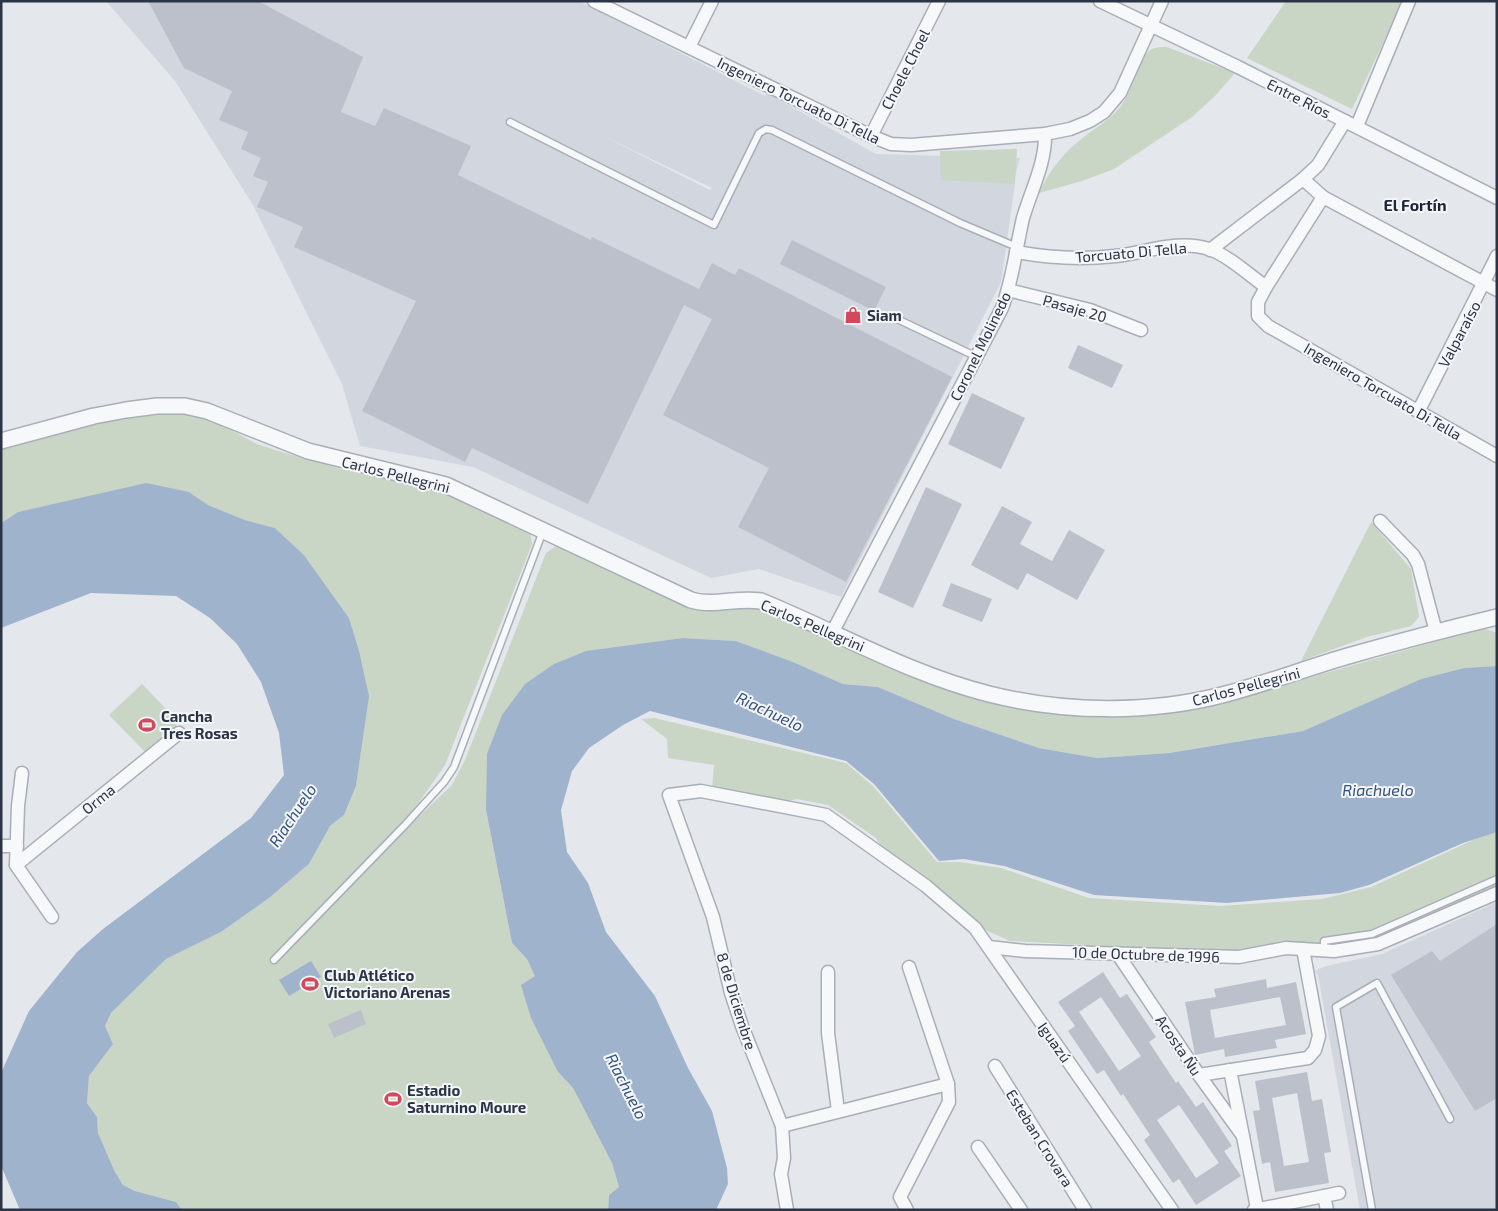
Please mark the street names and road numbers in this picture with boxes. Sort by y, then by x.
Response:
street label: Choele Choel [877,25,933,112]
street label: Ingeniero Torcuato Di Tella [715,53,883,147]
street label: Entre Ríos [1264,74,1334,122]
street label: Torcuato Di Tella [1074,238,1188,266]
street label: Coronel Molinedo [946,288,1014,404]
street label: Pasaje 20 [1041,290,1109,327]
street label: Valparaíso [1434,298,1484,370]
street label: Ingeniero Torcuato Di Tella [1301,338,1465,444]
street label: Carlos Pellegrini [340,452,452,496]
street label: Carlos Pellegrini [758,595,868,655]
street label: Carlos Pellegrini [1190,663,1302,709]
street label: Orma [78,780,118,818]
street label: 10 de Octubre de 1996 [1072,942,1220,966]
street label: 8 de Diciembre [714,950,760,1052]
street label: Acosta Ñu [1152,1011,1206,1079]
street label: Iguazú [1035,1018,1075,1066]
street label: Esteban Crovara [1003,1086,1077,1190]

